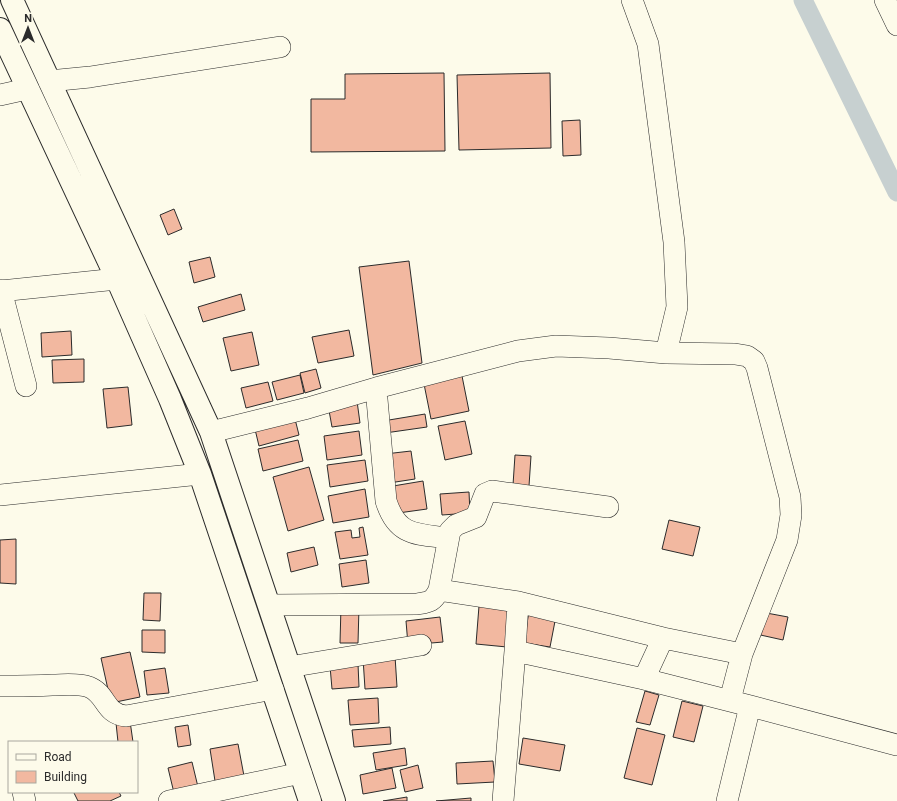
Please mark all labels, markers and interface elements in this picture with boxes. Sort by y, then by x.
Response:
north arrow [8,8,48,48]
text: N [24,12,32,25]
legend [8,741,138,793]
text: Road [44,750,72,764]
text: Building [44,770,87,784]

